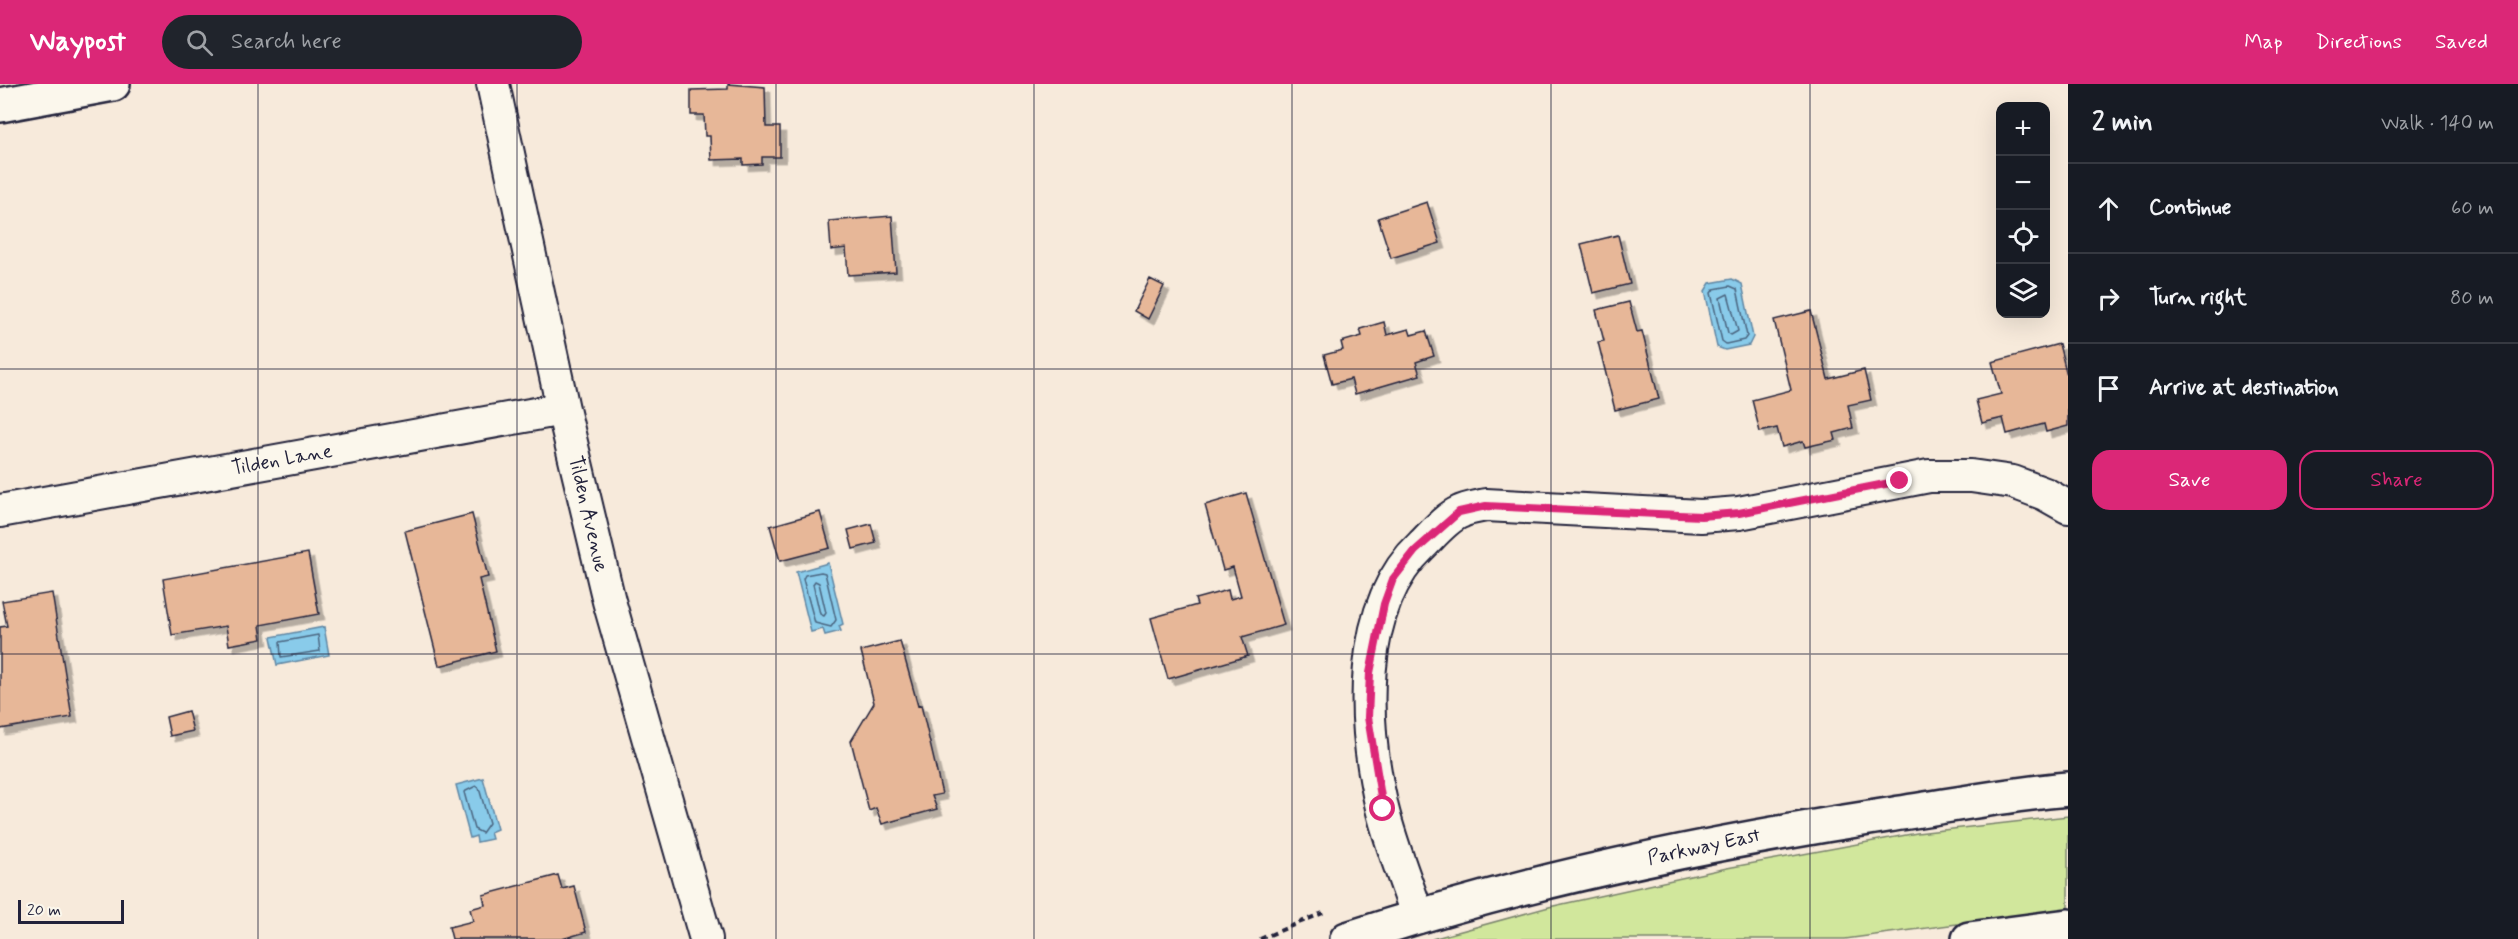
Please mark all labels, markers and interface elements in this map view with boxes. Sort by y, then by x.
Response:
search box [162,15,582,69]
text: Waypost [30,24,126,61]
icon: search [183,26,216,59]
text: Search here [231,28,342,56]
text: Map [2244,28,2283,56]
text: Directions [2316,28,2402,56]
text: Saved [2435,28,2488,56]
map controls [1996,102,2050,318]
button: + [1996,102,2050,156]
text: 2 min [2092,106,2153,140]
text: Walk · 140 m [2381,110,2494,137]
button: − [1996,156,2050,210]
icon: ahead [2092,192,2125,225]
text: Continue [2149,194,2231,222]
text: 60 m [2451,195,2494,222]
button: locate [1996,210,2050,264]
button: layers [1996,264,2050,318]
icon: right [2092,282,2125,315]
text: Turn right [2149,284,2247,312]
text: 80 m [2450,285,2494,312]
icon: arrive [2092,372,2125,405]
text: Arrive at destination [2149,374,2339,402]
street label: Tilden Lane [230,438,335,482]
button: Save [2092,450,2287,510]
button: Share [2299,450,2494,510]
street label: Tilden Avenue [562,453,614,575]
route end [1886,467,1912,493]
route start [1369,795,1395,821]
street label: Parkway East [1645,822,1763,872]
scale bar [18,897,124,924]
text: 20 m [27,900,61,921]

